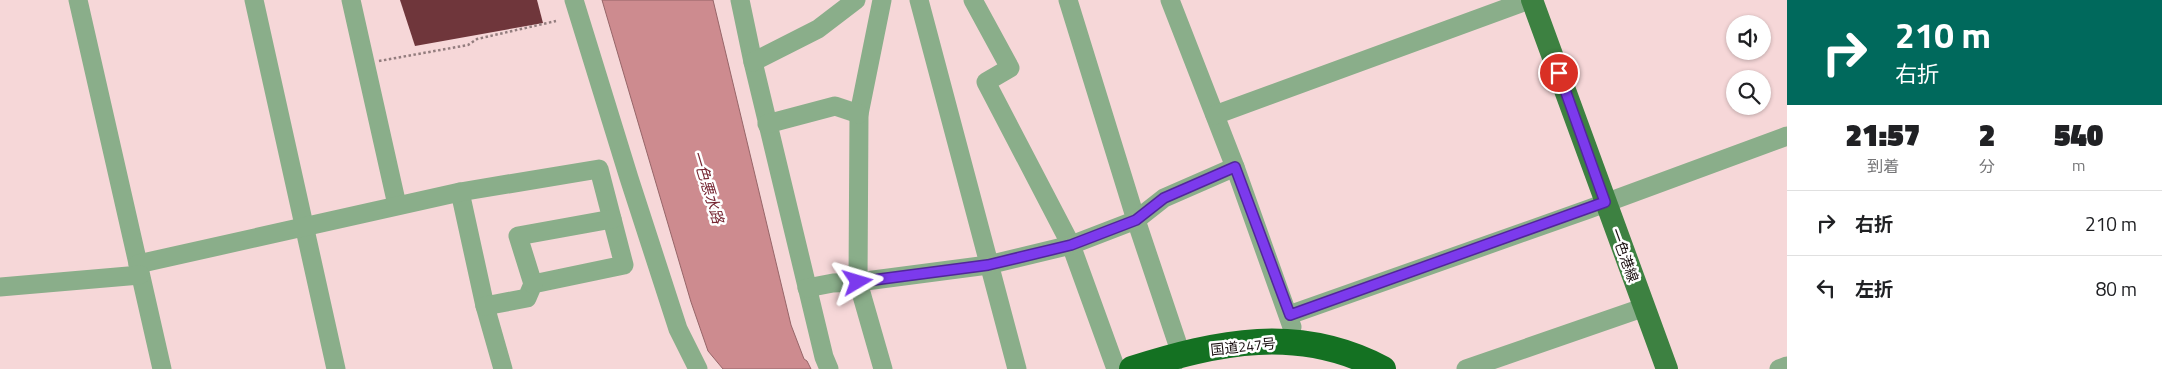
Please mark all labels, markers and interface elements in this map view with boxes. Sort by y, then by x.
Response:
text: 210 m [1895,8,1991,62]
map controls [1726,15,1771,115]
button: sound [1726,15,1771,60]
icon: right [1812,20,1877,85]
pin [1538,52,1580,94]
text: 右折 [1895,57,1939,91]
icon: arrive [1545,59,1573,87]
button: search [1726,70,1771,115]
text: 21:57 [1846,112,1920,158]
text: 2 [1979,112,1995,158]
text: 540 [2054,112,2103,158]
water label: 一色悪水路 [686,148,731,228]
text: m [2072,153,2085,177]
text: 到着 [1867,154,1899,178]
text: 分 [1979,154,1995,178]
icon: right [1812,209,1840,237]
text: 右折 [1855,209,1893,238]
text: 210 m [2085,209,2137,238]
street label: 一色港線 [1606,225,1644,285]
position arrow [831,255,883,307]
icon: left [1812,274,1840,302]
text: 左折 [1855,274,1893,303]
text: 80 m [2096,274,2137,303]
street label: 国道247号 [1209,332,1277,360]

